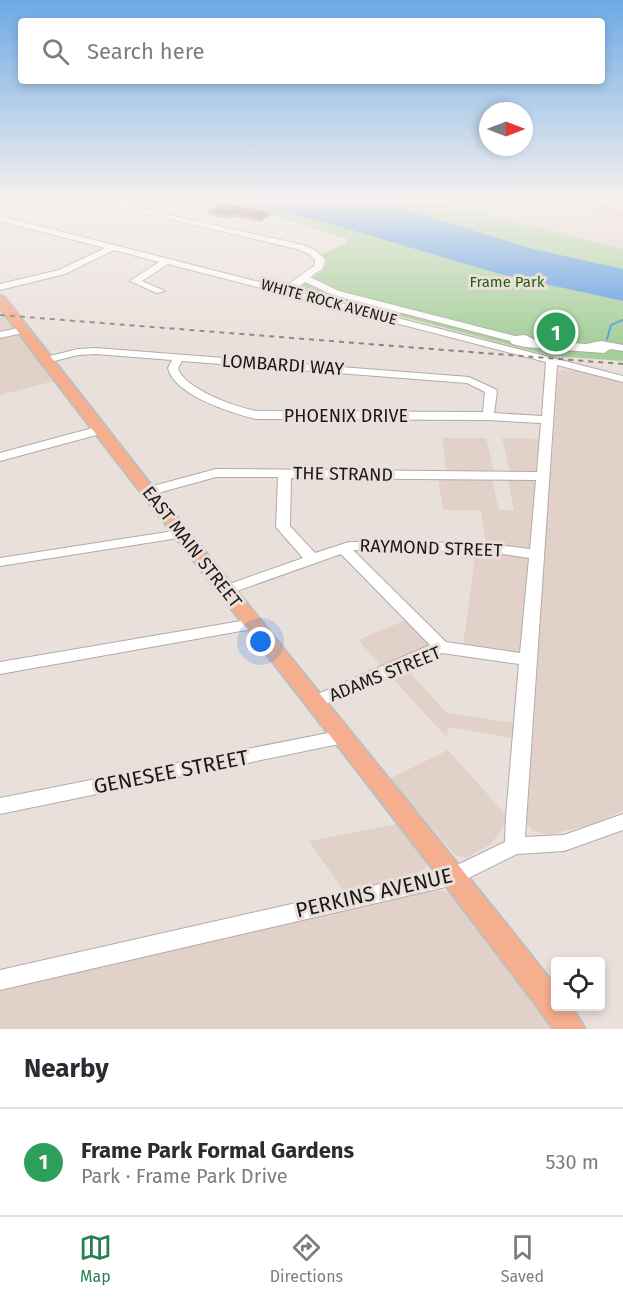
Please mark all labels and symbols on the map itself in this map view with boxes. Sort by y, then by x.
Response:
north arrow [479,102,533,156]
park label: Frame Park [470,273,545,291]
street label: WHITE ROCK AVENUE [259,275,399,329]
pin: 1 [536,310,576,354]
street label: LOMBARDI WAY [221,350,345,380]
street label: PHOENIX DRIVE [284,405,408,427]
street label: THE STRAND [293,462,393,486]
street label: EAST MAIN STREET [138,482,247,613]
street label: RAYMOND STREET [359,535,504,562]
your location [246,627,275,656]
street label: ADAMS STREET [326,641,445,706]
street label: GENESEE STREET [91,744,251,800]
street label: PERKINS AVENUE [293,862,455,924]

